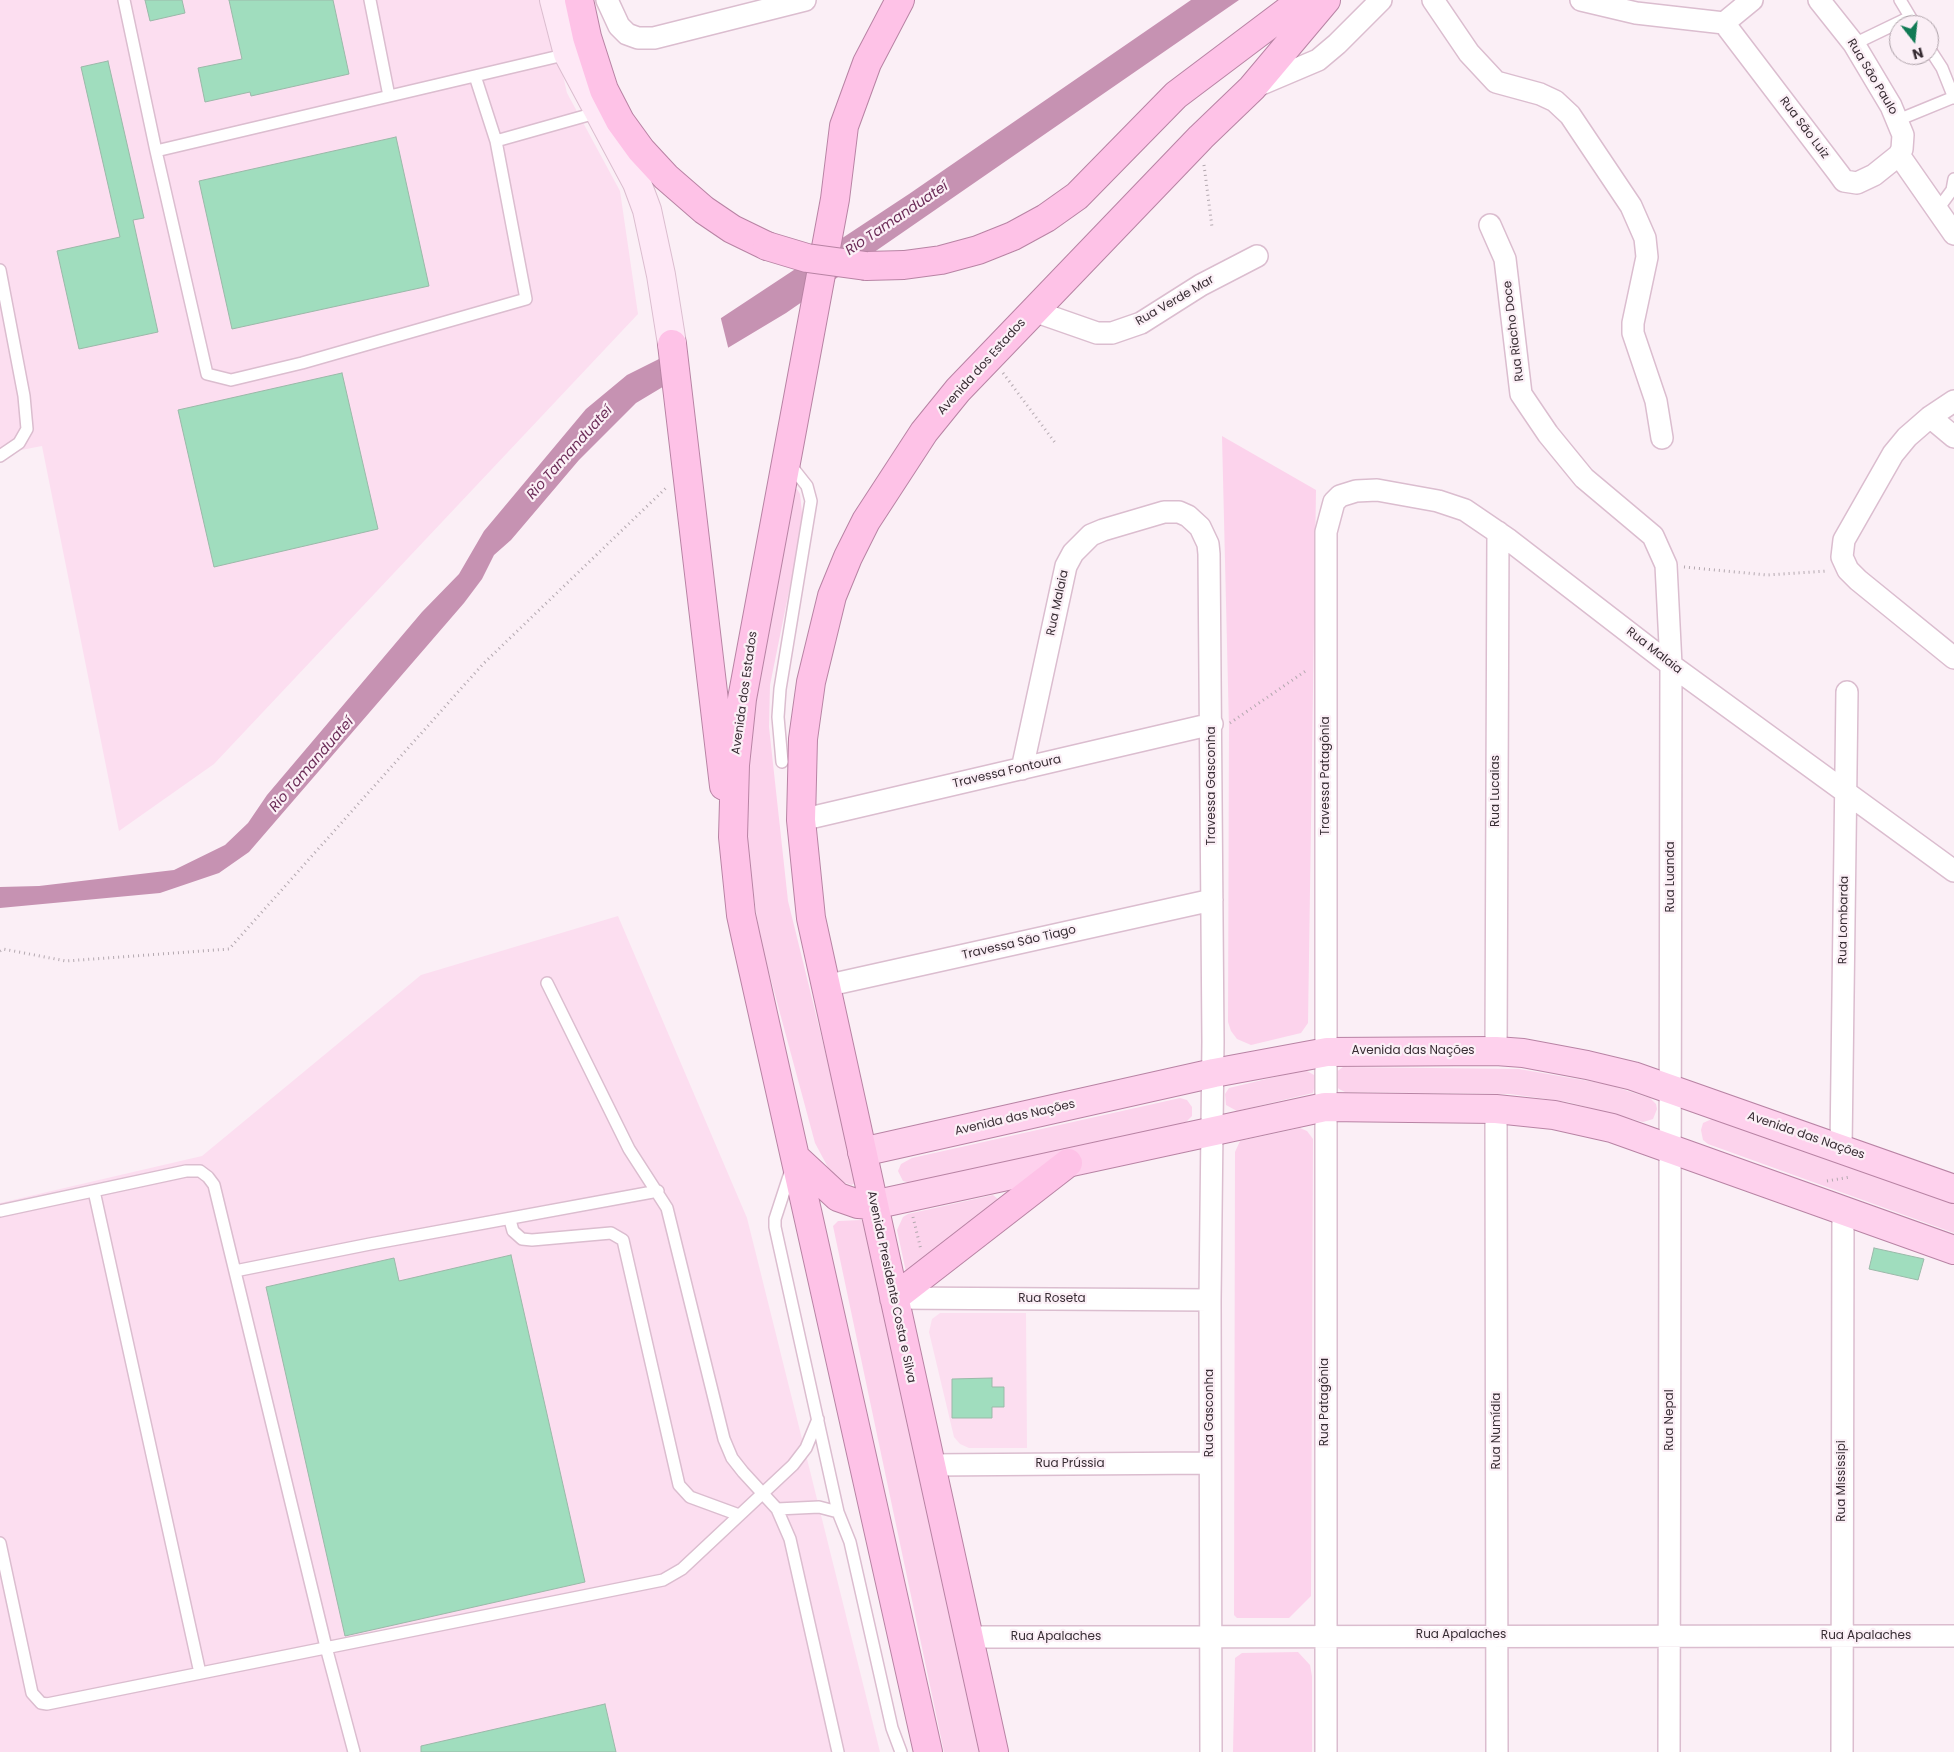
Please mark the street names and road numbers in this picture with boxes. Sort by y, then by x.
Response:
street label: Rua São Paulo [1844,37,1900,117]
street label: Rua São Luiz [1776,94,1832,162]
street label: Rua Verde Mar [1133,273,1217,329]
street label: Rua Riacho Doce [1501,280,1527,382]
street label: Avenida dos Estados [935,316,1029,418]
street label: Rua Malaia [1044,569,1072,637]
street label: Rua Malaia [1623,625,1685,677]
street label: Avenida dos Estados [729,630,761,756]
street label: Travessa Patagônia [1319,716,1333,836]
street label: Travessa Gasconha [1205,726,1219,846]
street label: Travessa Fontoura [951,753,1063,791]
street label: Rua Lucaias [1489,755,1503,827]
street label: Rua Luanda [1664,841,1678,913]
street label: Rua Lombarda [1836,876,1852,964]
street label: Travessa São Tiago [961,923,1077,963]
street label: Avenida das Nações [1351,1044,1475,1058]
street label: Avenida das Nações [953,1097,1077,1139]
street label: Avenida das Nações [1745,1109,1867,1163]
street label: Avenida Presidente Costa e Silva [864,1190,918,1384]
street label: Rua Roseta [1018,1292,1086,1306]
street label: Rua Patagônia [1318,1358,1332,1446]
street label: Rua Gasconha [1203,1369,1217,1457]
street label: Rua Nepal [1663,1389,1677,1451]
street label: Rua Numídia [1490,1393,1504,1469]
street label: Rua Mississipi [1835,1440,1849,1522]
street label: Rua Prússia [1036,1457,1104,1471]
street label: Rua Apalaches [1416,1628,1506,1642]
street label: Rua Apalaches [1821,1629,1911,1643]
street label: Rua Apalaches [1011,1630,1101,1644]

